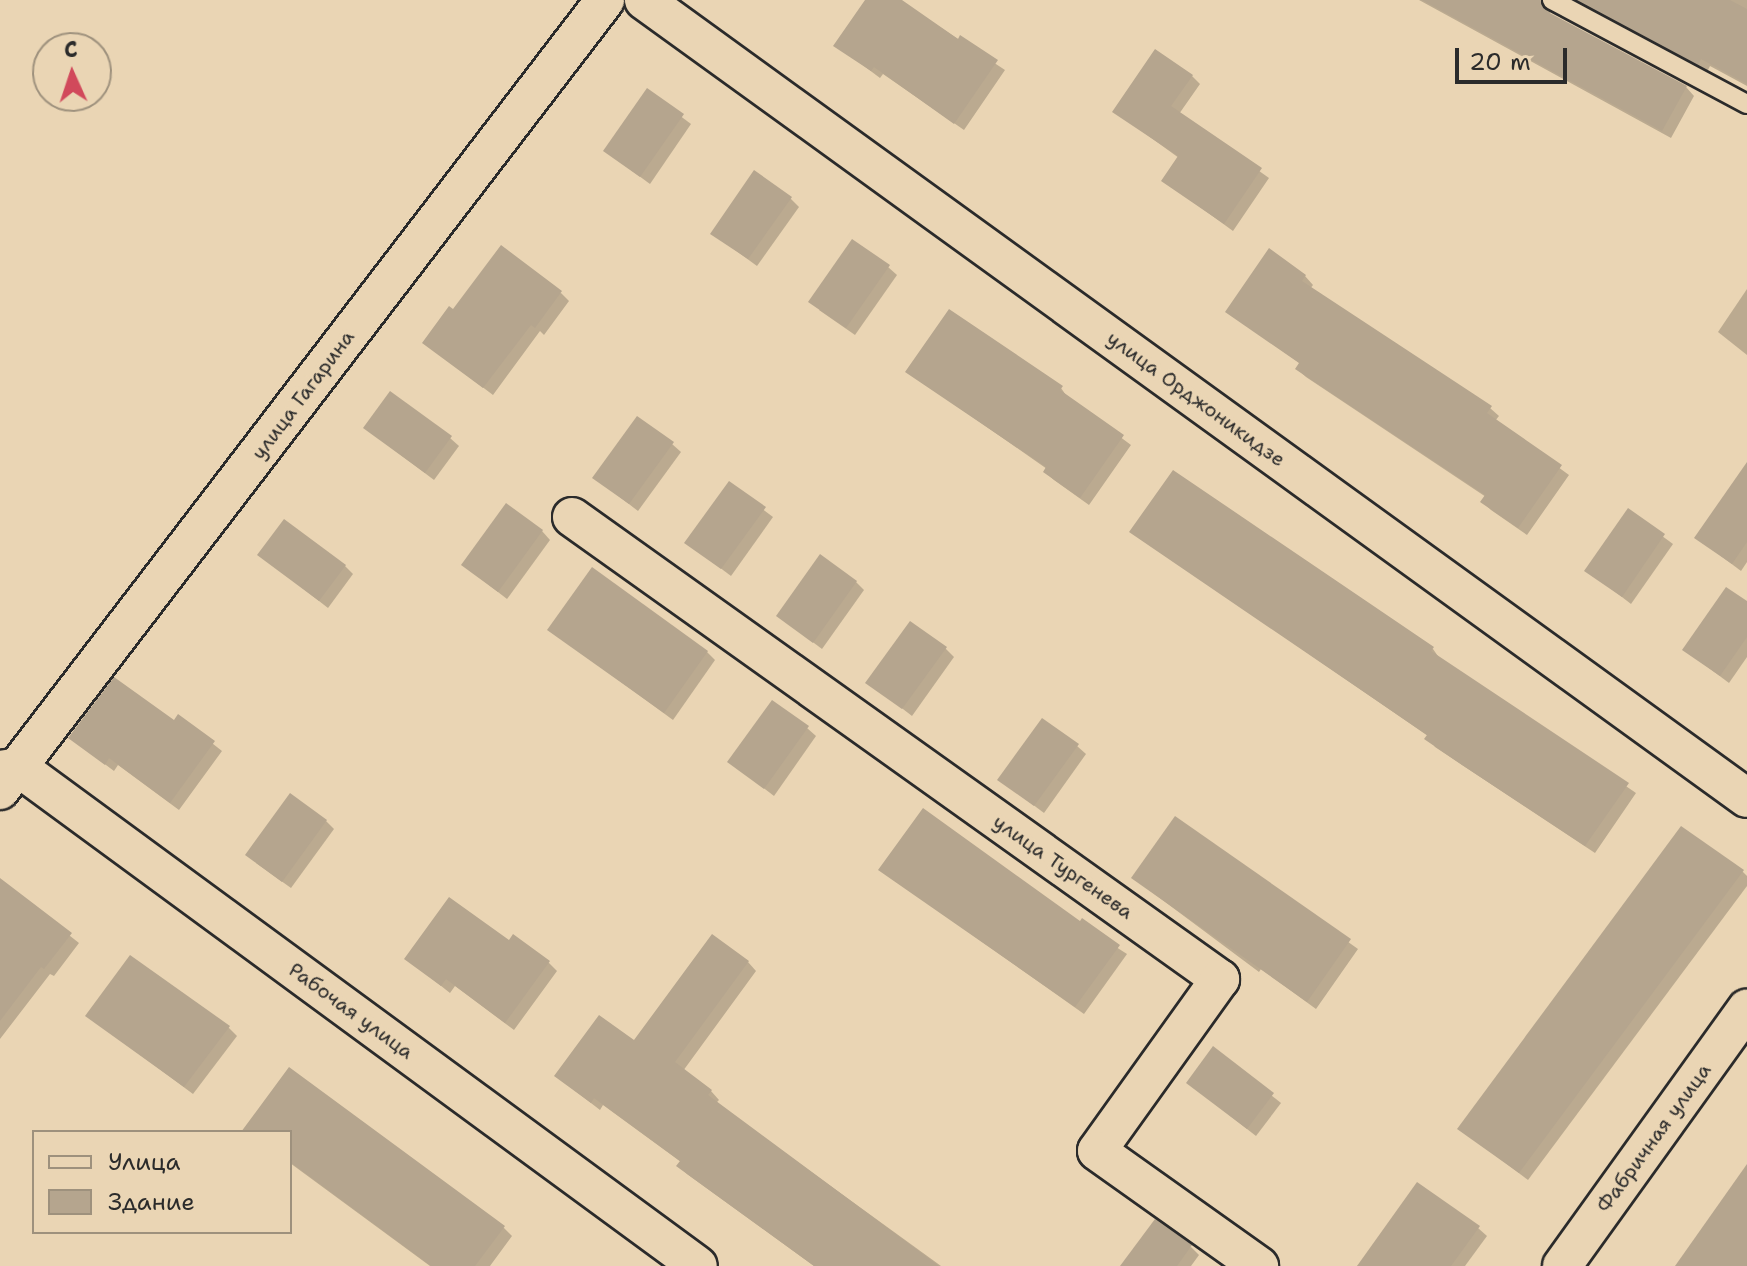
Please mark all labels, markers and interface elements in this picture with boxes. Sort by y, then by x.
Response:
north arrow [32,32,112,112]
scale bar [1459,32,1571,82]
text: С [63,35,78,64]
text: 20 m [1469,46,1531,78]
street label: улица Гагарина [247,326,359,464]
street label: улица Орджоникидзе [1102,326,1290,472]
street label: улица Тургенева [988,810,1138,924]
street label: Рабочая улица [284,958,418,1064]
street label: Фабричная улица [1592,1059,1716,1217]
legend [32,1130,292,1234]
text: Улица [108,1146,181,1178]
text: Здание [108,1186,195,1218]

